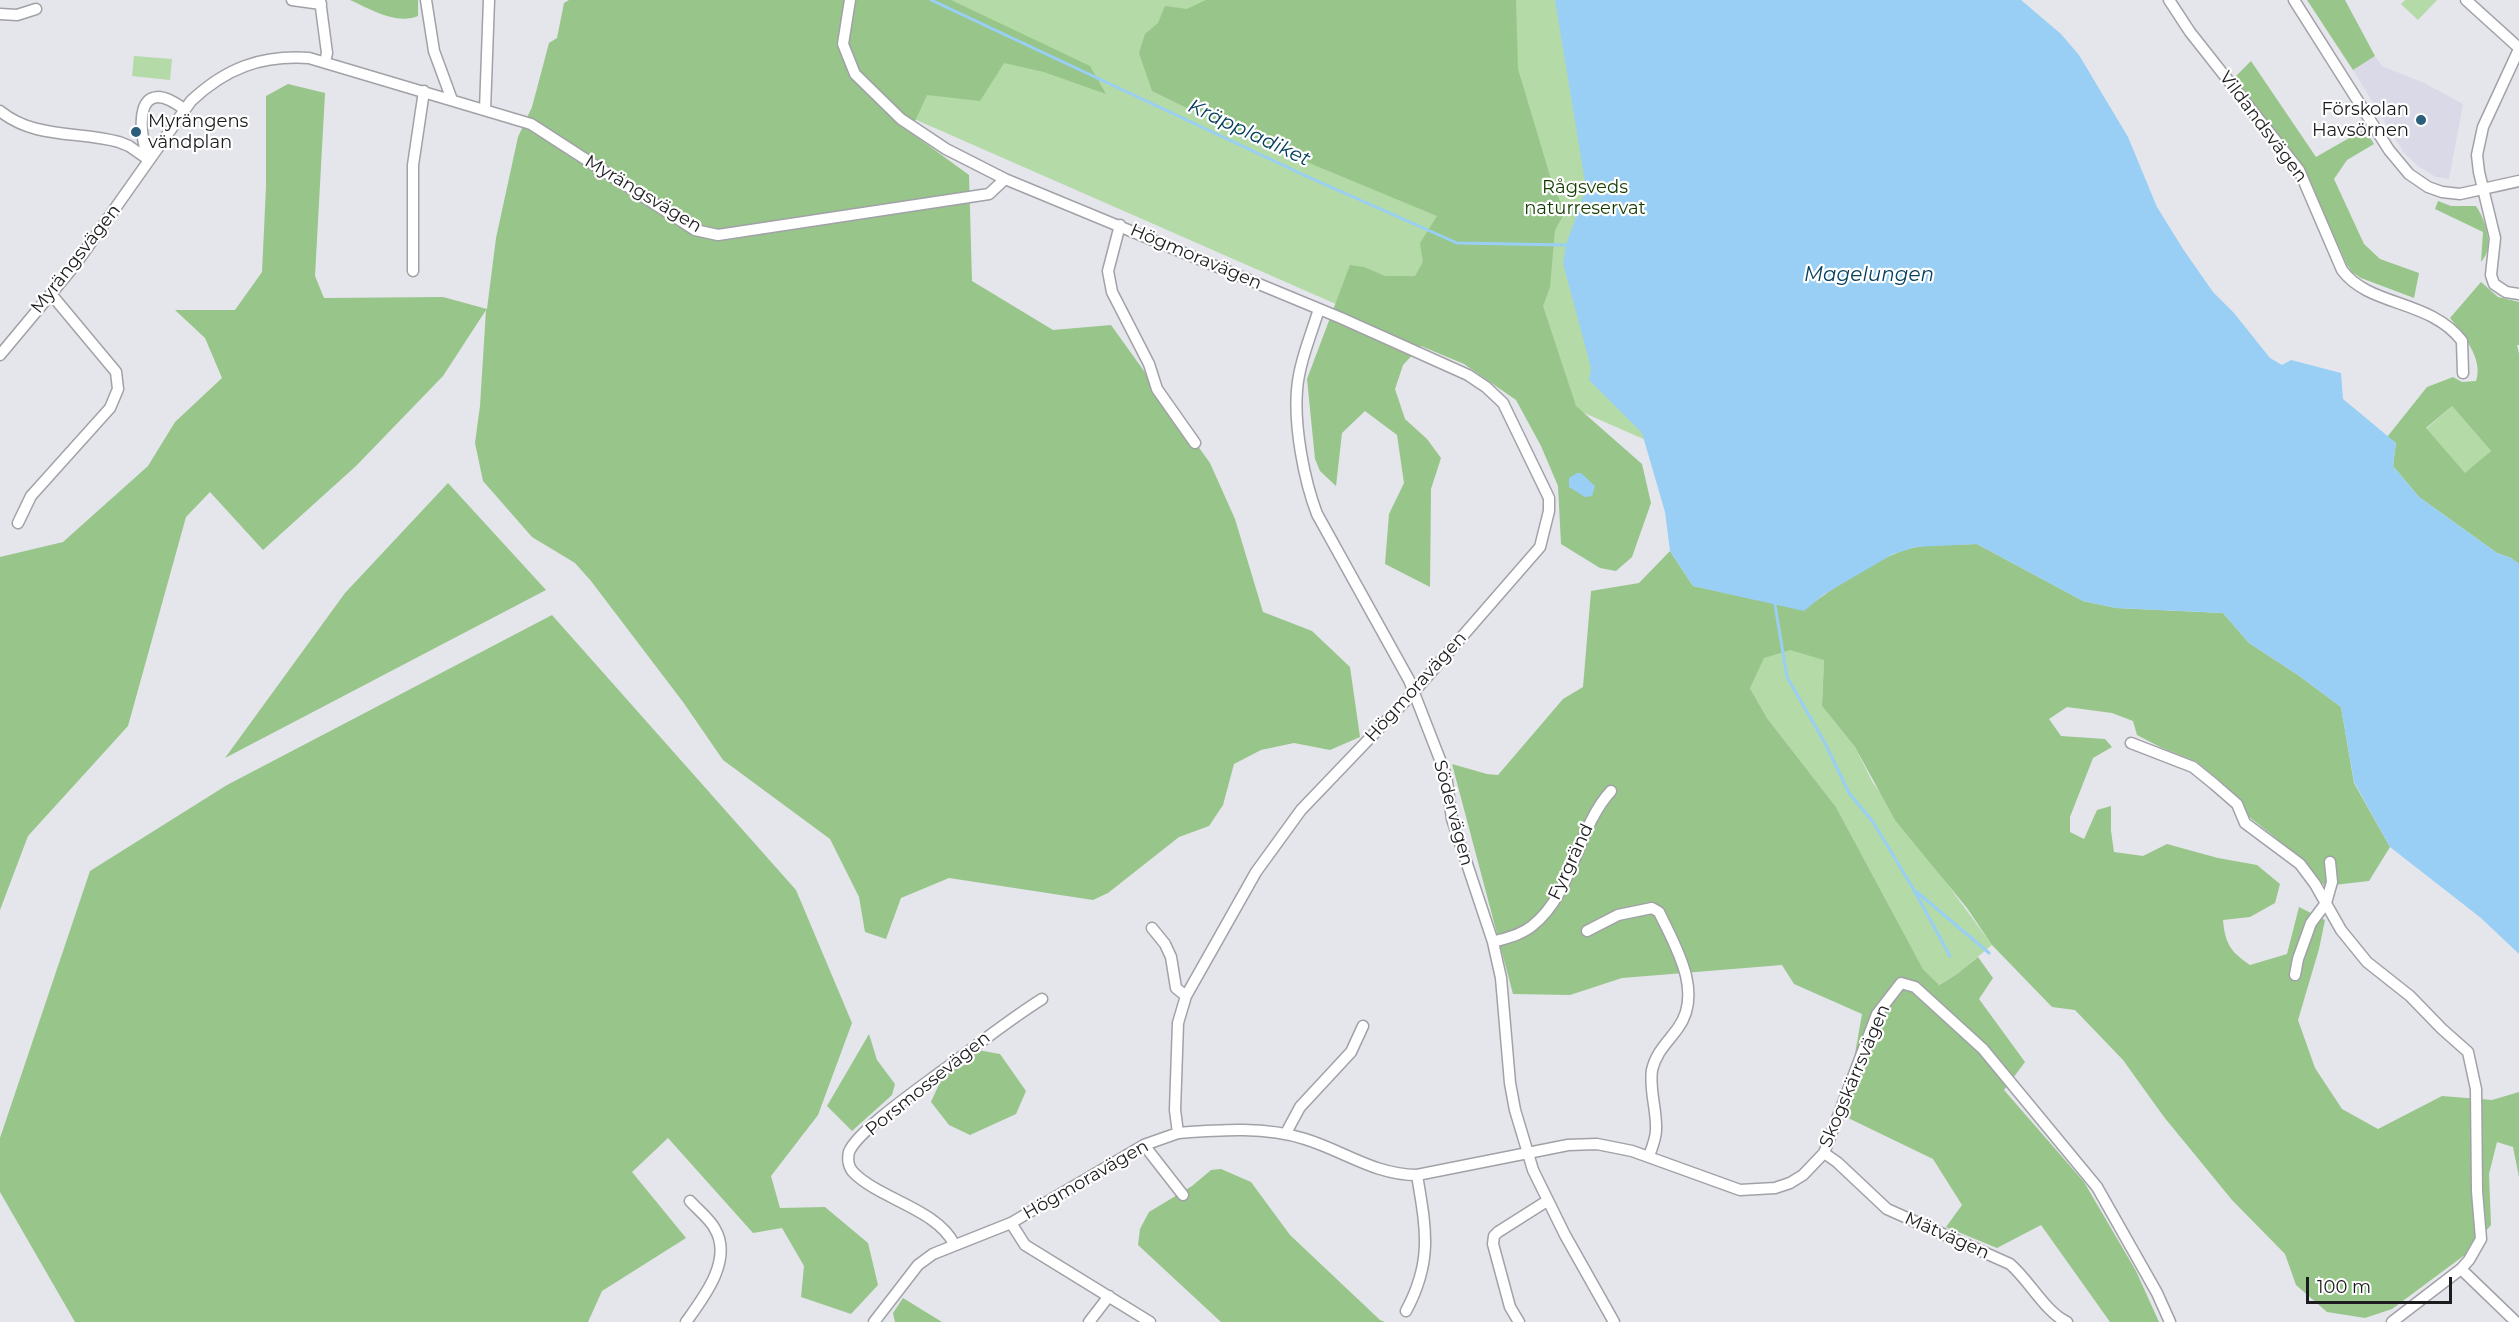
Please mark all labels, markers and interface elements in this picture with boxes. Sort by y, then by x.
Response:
street label: Vildandsvägen [2214,67,2312,187]
water label: Kräppladiket [1184,94,1314,172]
place label: Förskolan Havsörnen [2312,99,2409,142]
place label: Myrängens vändplan [148,111,248,154]
marker: Förskolan Havsörnen [2414,113,2428,127]
marker: Myrängens vändplan [129,125,143,139]
street label: Myrängsvägen [581,151,705,237]
park label: Rågsveds naturreservat [1524,177,1646,219]
street label: Myrängsvägen [27,200,125,318]
street label: Högmoravägen [1127,220,1265,294]
water label: Magelungen [1804,263,1934,287]
street label: Högmoravägen [1361,627,1471,747]
street label: Södervägen [1429,758,1477,868]
street label: Fyrgränd [1544,820,1598,904]
street label: Skogskärrsvägen [1815,1001,1895,1151]
street label: Porsmossevägen [861,1027,995,1141]
street label: Högmoravägen [1020,1135,1152,1225]
street label: Mätvägen [1901,1208,1993,1264]
scale bar [2309,1265,2454,1303]
text: 100 m [2317,1276,2371,1298]

